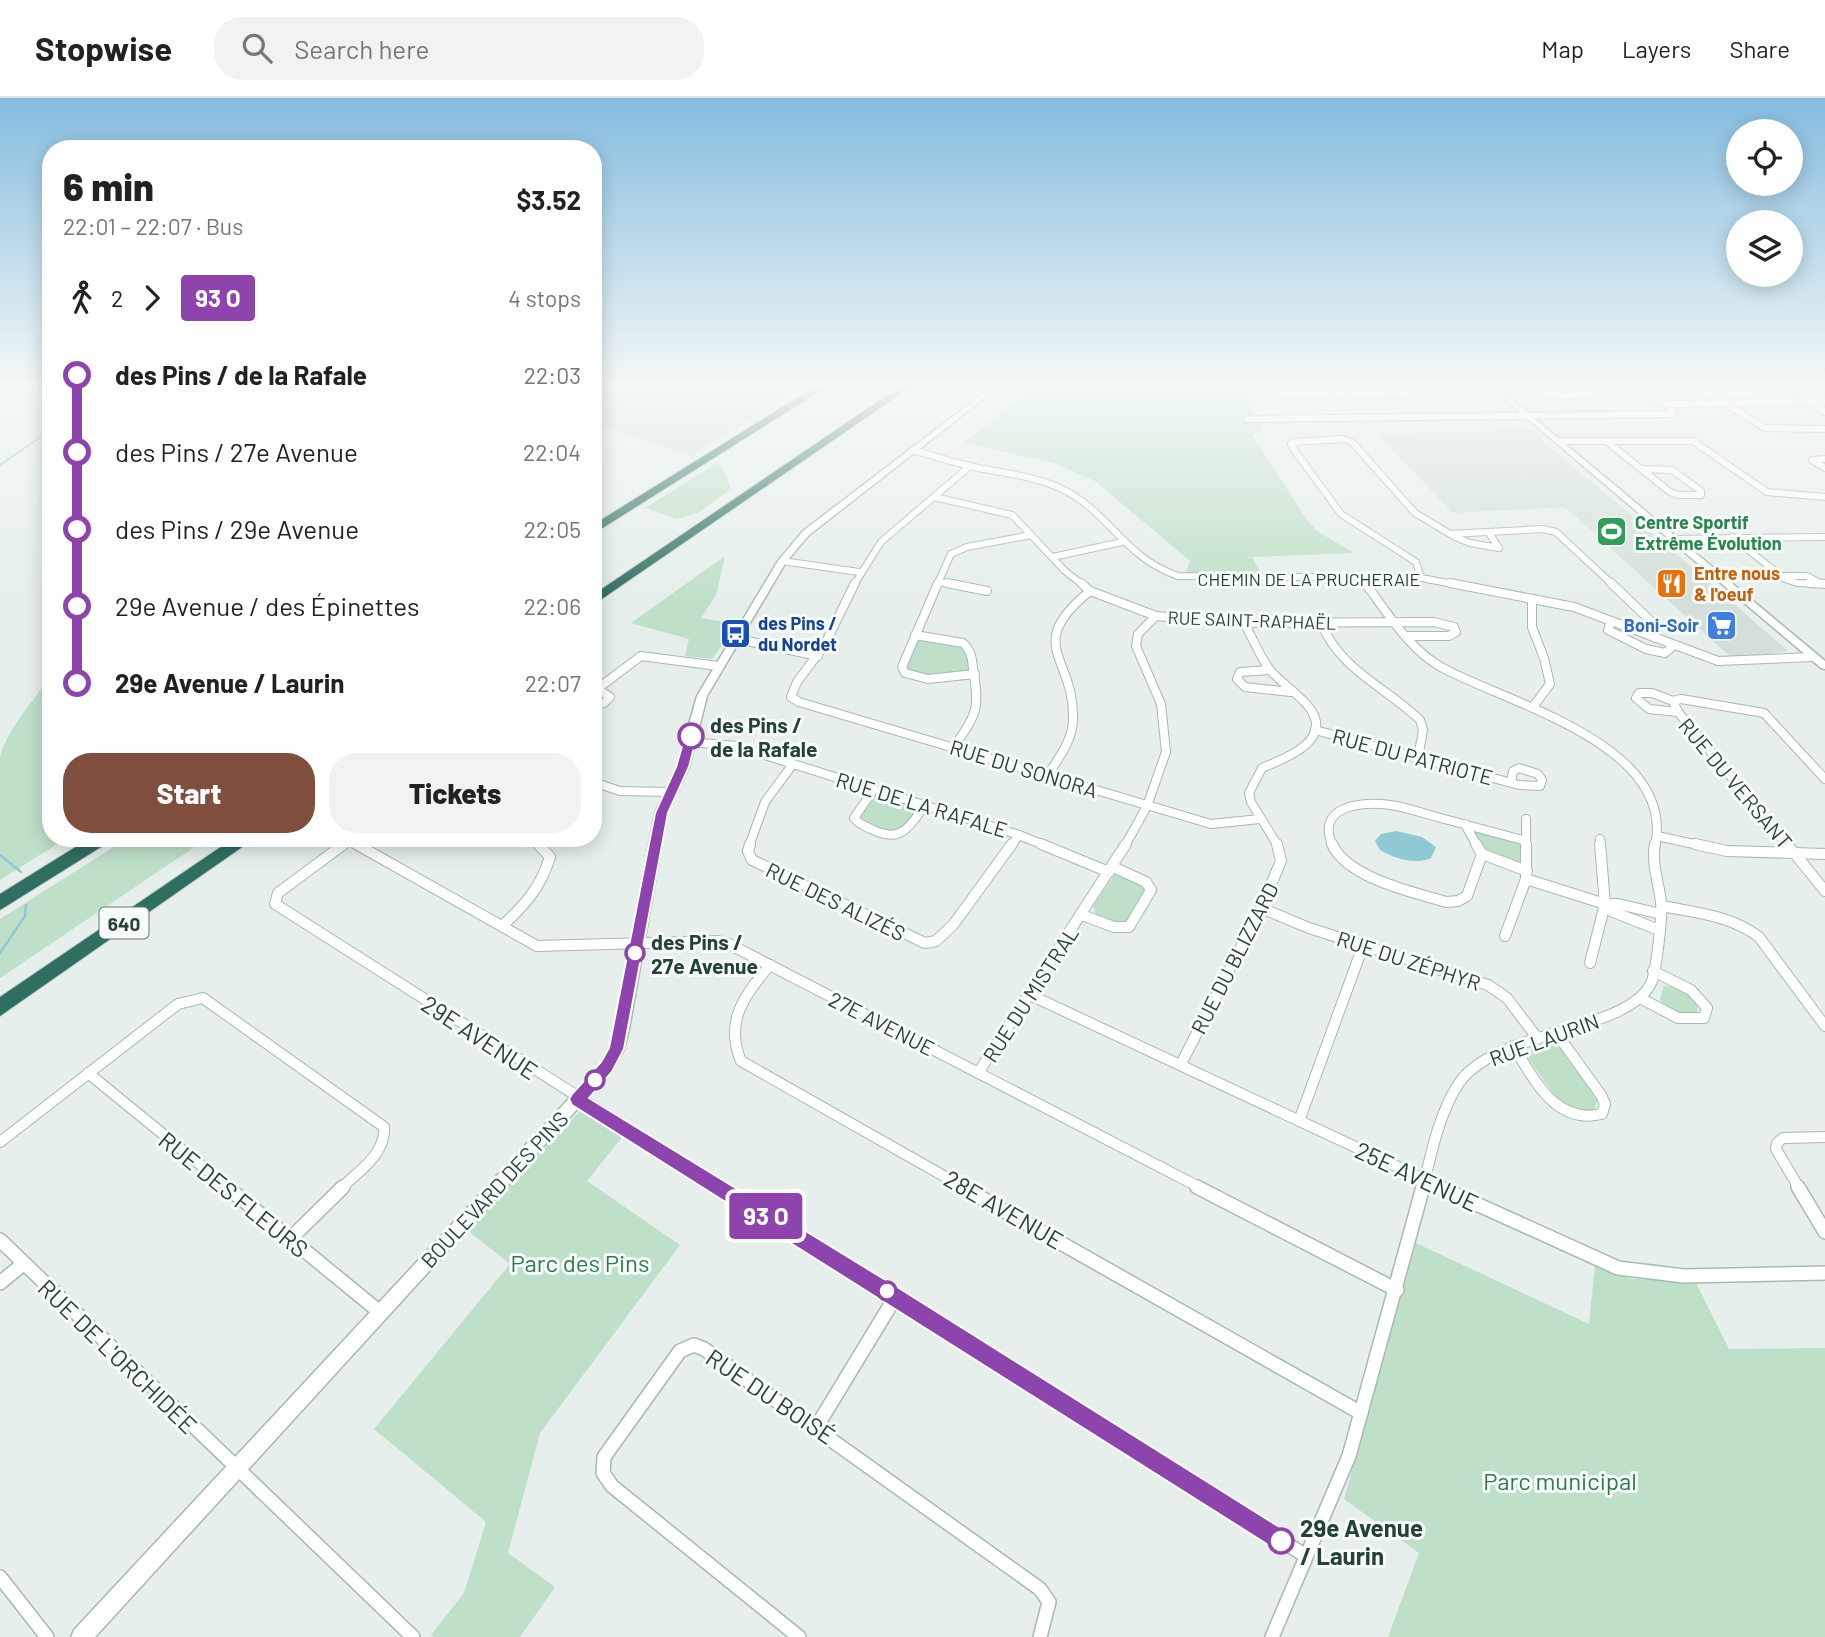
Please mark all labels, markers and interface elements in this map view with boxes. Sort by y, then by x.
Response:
search box [214,17,704,80]
text: Stopwise [35,28,172,68]
icon: search [238,29,276,67]
text: Search here [294,33,429,64]
text: Map [1541,34,1584,63]
text: Layers [1622,34,1691,63]
text: Share [1729,34,1790,63]
map controls [1726,119,1803,287]
button: locate [1726,119,1803,196]
text: 6 min [63,163,154,209]
text: $3.52 [516,184,581,215]
button: layers [1726,210,1803,287]
text: 22:01 – 22:07 · Bus [63,212,243,240]
icon: walk [63,279,101,317]
icon: forward [133,279,171,317]
text: 93 O [195,283,241,312]
text: 2 [111,284,123,312]
text: 4 stops [508,284,581,312]
text: des Pins / de la Rafale [115,359,367,390]
text: 22:03 [524,361,581,389]
text: des Pins / 27e Avenue [115,436,358,467]
text: 22:04 [523,438,581,466]
place label: Centre Sportif Extrême Évolution [1635,511,1782,554]
text: des Pins / 29e Avenue [115,513,359,544]
text: 22:05 [524,515,581,543]
sports icon: Centre Sportif Extrême Évolution [1595,515,1629,549]
place label: Entre nous & l'oeuf [1694,562,1780,605]
restaurant icon: Entre nous & l'oeuf [1654,566,1688,600]
street label: CHEMIN DE LA PRUCHERAIE [1198,568,1420,590]
text: 29e Avenue / des Épinettes [115,590,419,621]
text: 22:06 [524,592,581,620]
street label: RUE SAINT-RAPHAËL [1167,606,1337,634]
supermarket icon: Boni-Soir [1705,608,1739,642]
place label: des Pins / du Nordet [758,612,837,655]
place label: Boni-Soir [1624,614,1699,636]
bus stop icon: des Pins / du Nordet [718,616,752,650]
text: 29e Avenue / Laurin [115,667,345,698]
text: 22:07 [525,669,581,697]
place label: des Pins / de la Rafale [710,712,817,761]
street label: RUE DU VERSANT [1674,713,1798,853]
marker: des Pins / de la Rafale [678,723,704,749]
street label: RUE DU PATRIOTE [1330,723,1496,789]
street label: RUE DU SONORA [947,734,1101,802]
button: Start [63,753,315,833]
button: Tickets [329,753,581,833]
street label: RUE DE LA RAFALE [833,766,1011,842]
street label: RUE DES ALIZÉS [762,856,910,946]
street label: RUE DU BLIZZARD [1185,878,1283,1038]
road number: 640 [100,908,148,938]
street label: RUE DU MISTRAL [977,921,1083,1067]
street label: RUE DU ZÉPHYR [1334,925,1484,995]
place label: des Pins / 27e Avenue [651,929,758,978]
marker: des Pins / 27e Avenue [625,943,645,963]
street label: 27E AVENUE [825,986,939,1060]
street label: 29E AVENUE [416,989,544,1085]
street label: RUE LAURIN [1486,1008,1602,1070]
unlabelled marker [585,1070,605,1090]
street label: BOULEVARD DES PINS [415,1106,573,1272]
street label: RUE DES FLEURS [153,1125,315,1263]
street label: 25E AVENUE [1351,1135,1483,1217]
street label: 28E AVENUE [939,1163,1069,1255]
line badge: 93 O [717,1193,815,1239]
text: 93 O [743,1201,789,1230]
park label: Parc des Pins [510,1248,650,1277]
street label: RUE DE L'ORCHIDÉE [33,1273,203,1439]
unlabelled marker [877,1281,897,1301]
street label: RUE DU BOISÉ [701,1342,841,1450]
park label: Parc municipal [1483,1466,1637,1495]
place label: 29e Avenue / Laurin [1300,1513,1423,1570]
marker: 29e Avenue / Laurin [1268,1528,1294,1554]

